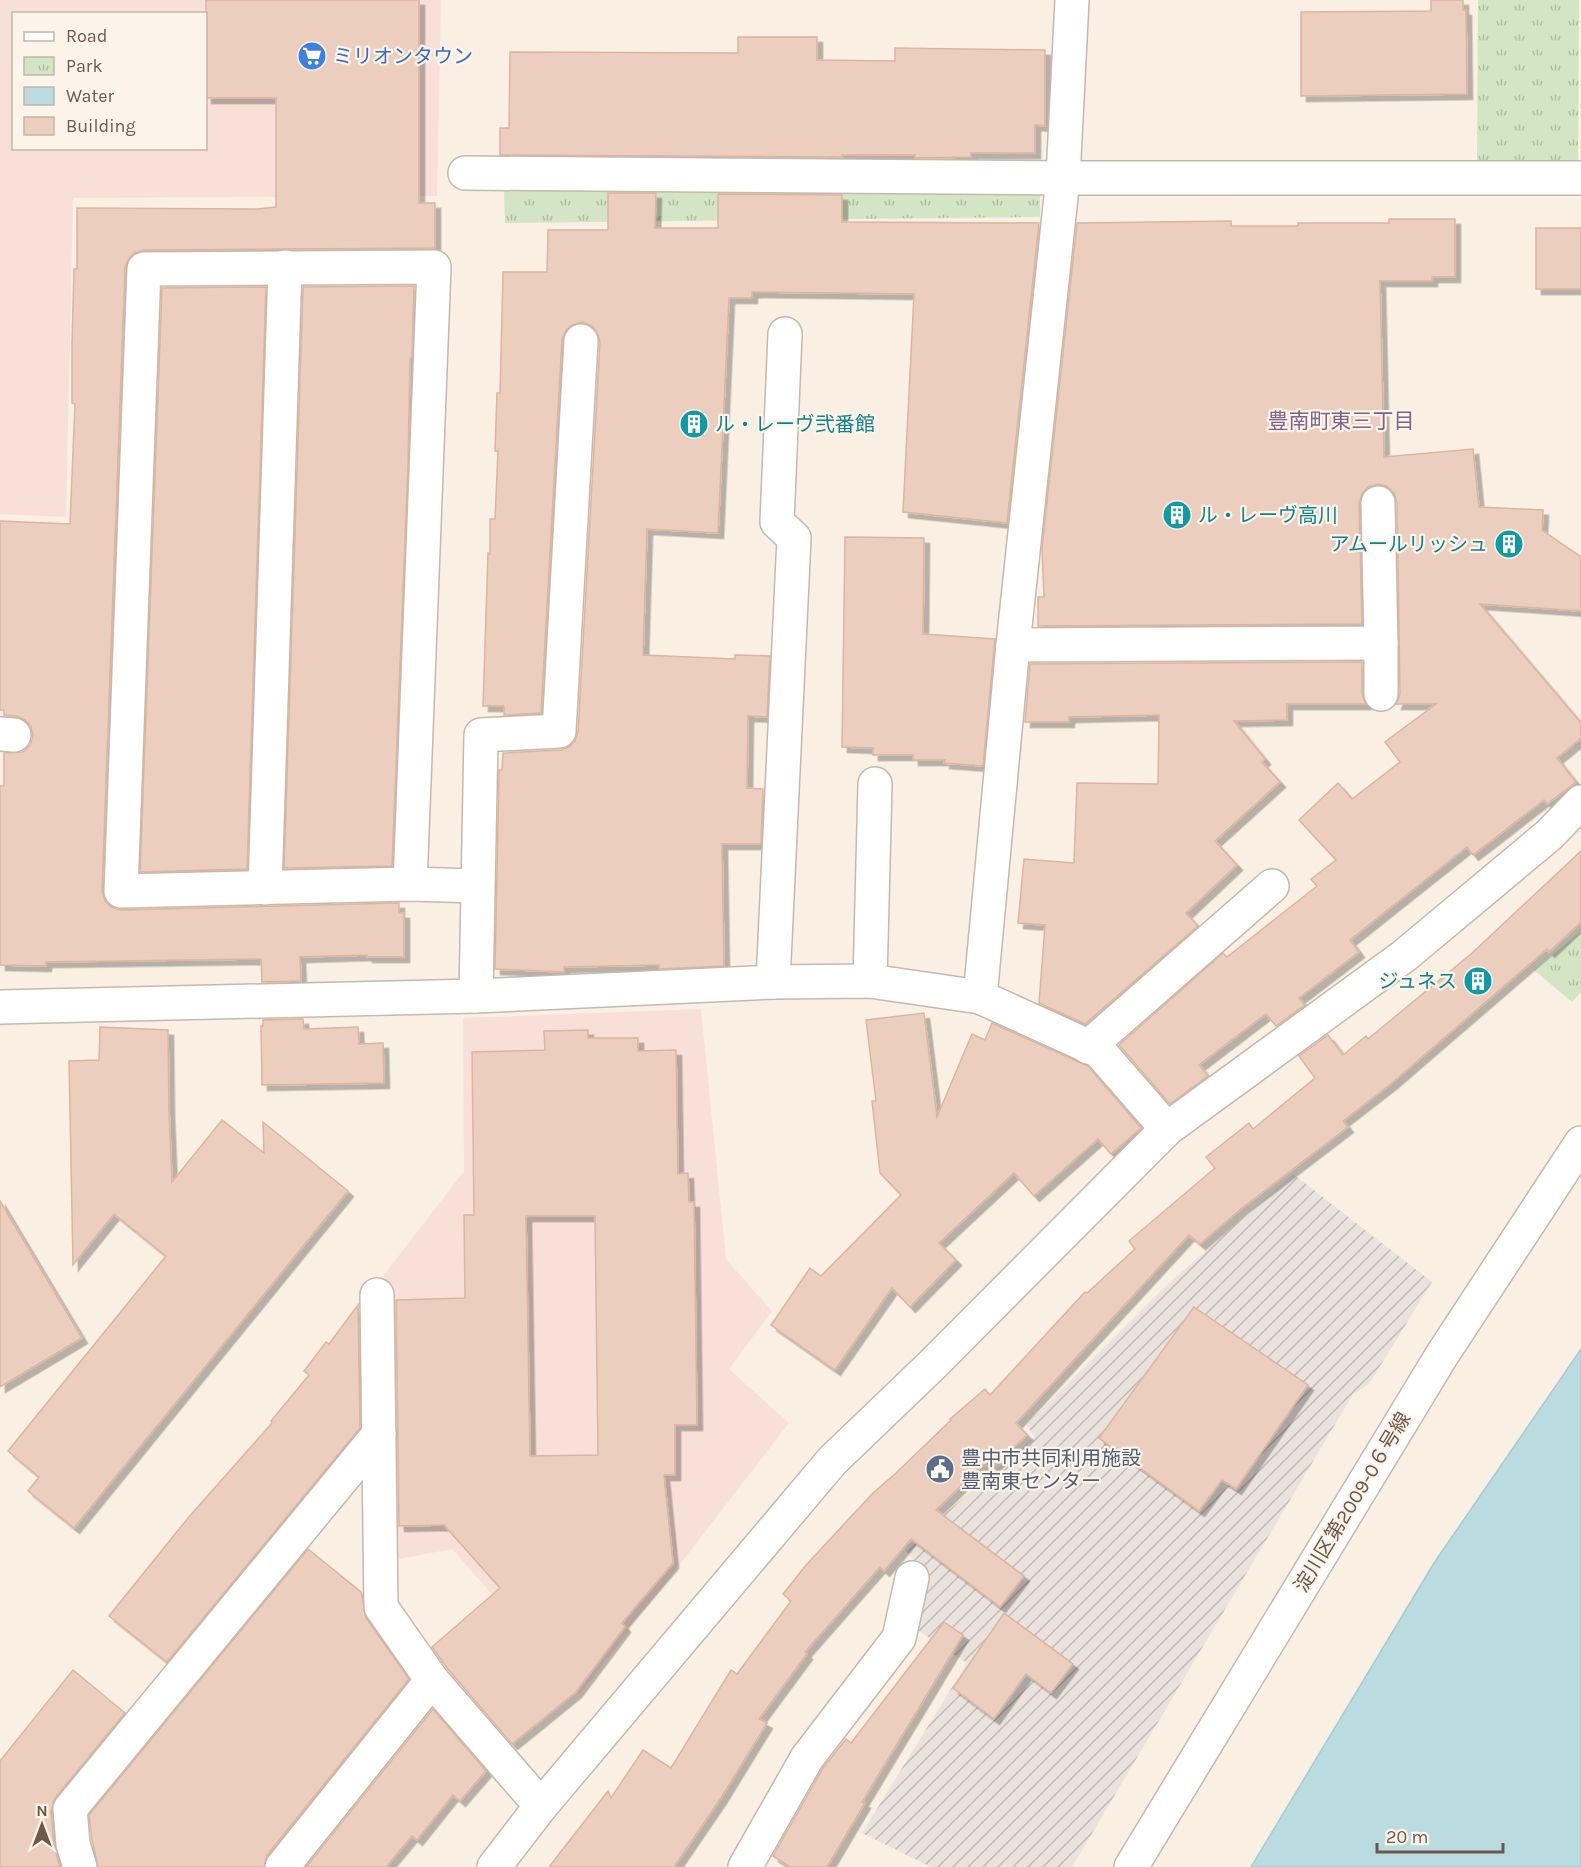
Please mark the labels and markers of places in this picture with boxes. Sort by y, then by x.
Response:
supermarket icon: ミリオンタウン [296,40,328,72]
place label: ミリオンタウン [333,45,473,68]
building icon: ル・レーヴ弐番館 [678,408,710,440]
place label: ル・レーヴ弐番館 [715,413,875,436]
building icon: ル・レーヴ高川 [1161,499,1193,531]
place label: ル・レーヴ高川 [1198,504,1338,527]
building icon: アムールリッシュ [1493,528,1525,560]
place label: アムールリッシュ [1329,533,1488,556]
building icon: ジュネス [1462,965,1494,997]
place label: ジュネス [1378,970,1457,993]
place label: 豊中市共同利用施設 豊南東センター [961,1447,1141,1493]
public building icon: 豊中市共同利用施設 豊南東センター [924,1453,956,1485]

